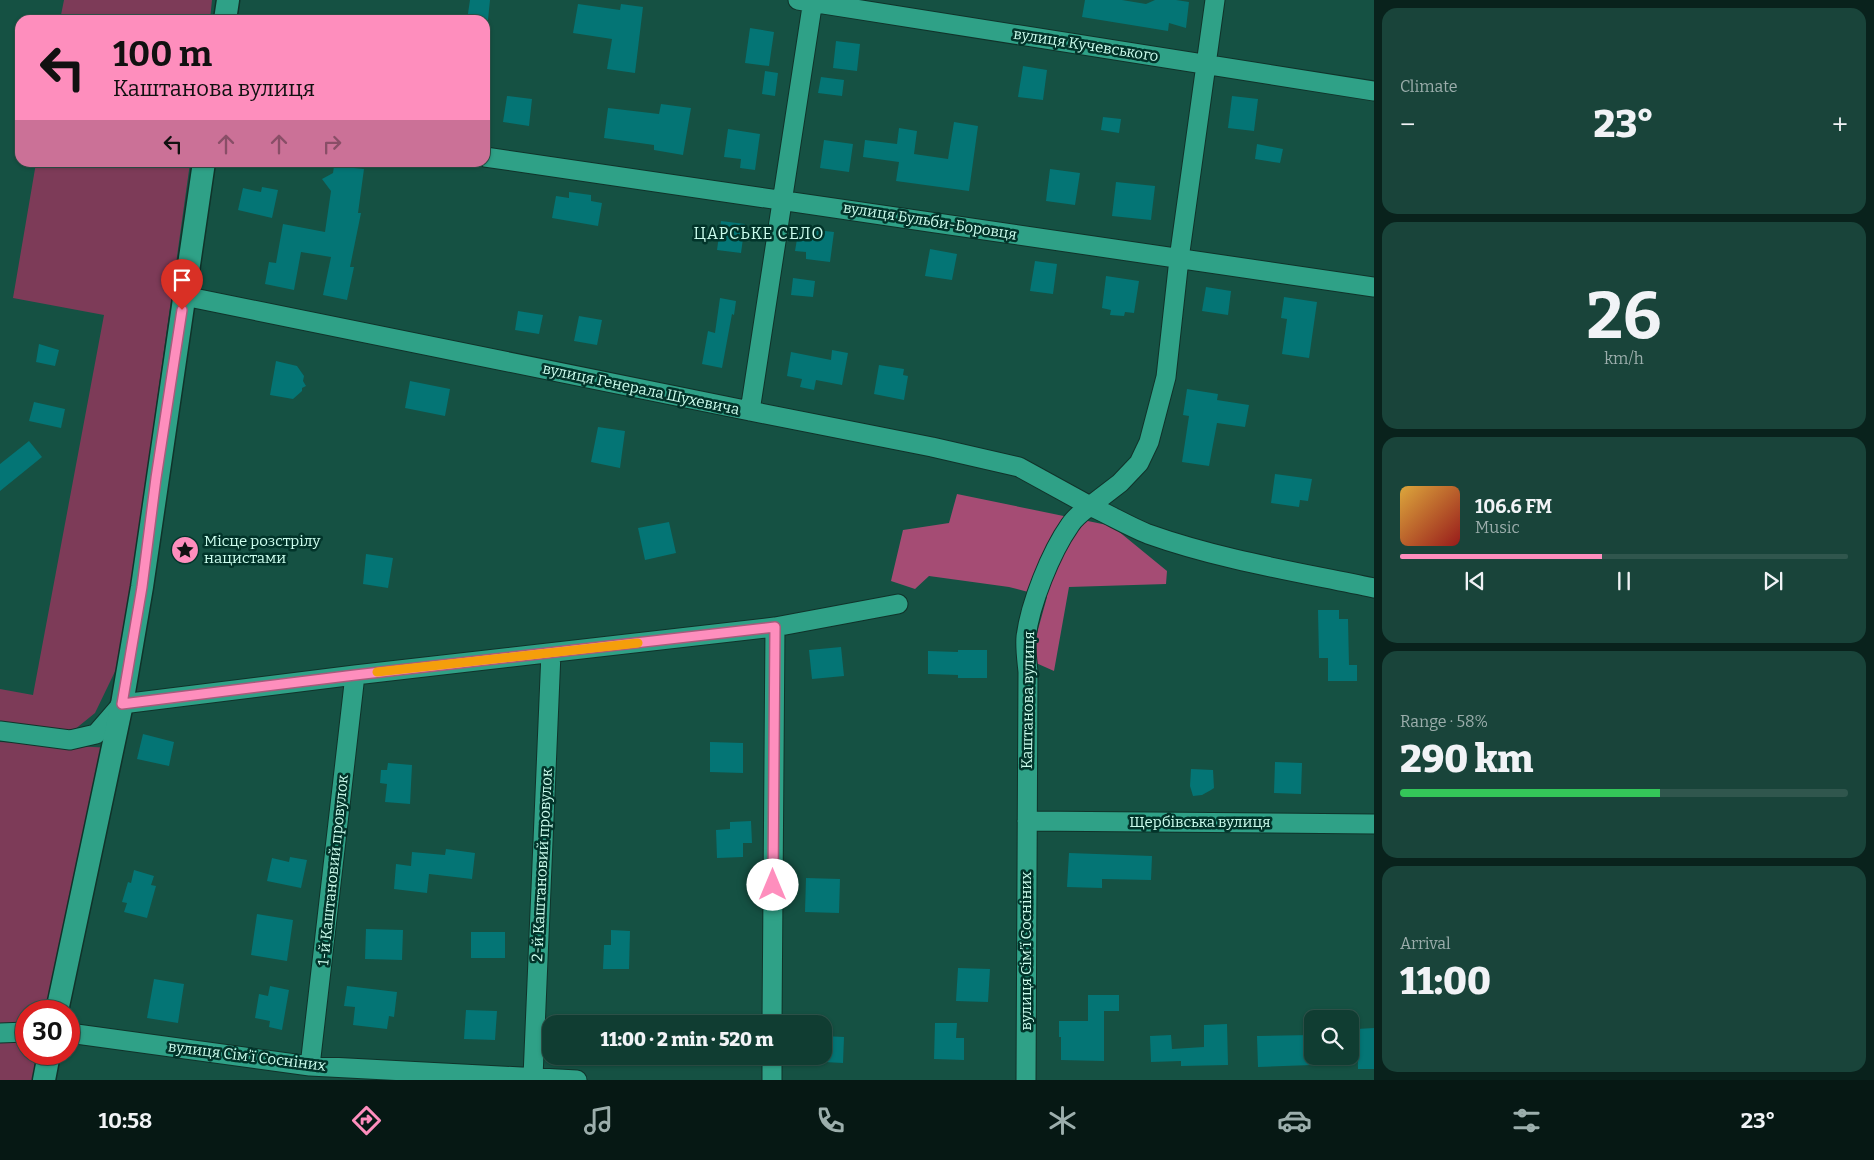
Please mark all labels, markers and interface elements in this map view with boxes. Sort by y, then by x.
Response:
street label: вулиця Кучевського [1012,25,1160,65]
text: 100 m [113,33,212,75]
icon: left [30,35,95,100]
text: Каштанова вулиця [113,75,315,102]
text: Climate [1400,77,1458,96]
text: 23° [1594,101,1654,147]
text: − [1400,108,1415,141]
text: + [1832,108,1848,141]
icon: left [159,130,187,158]
icon: ahead [212,130,240,158]
icon: ahead [265,130,293,158]
icon: right [318,130,346,158]
street label: вулиця Бульби-Боровця [842,198,1018,244]
district label: ЦАРСЬКЕ СЕЛО [694,224,824,243]
pin [161,259,203,310]
icon: arrive [168,266,196,294]
text: 26 [1586,277,1662,355]
text: km/h [1604,349,1644,368]
street label: вулиця Генерала Шухевича [541,359,741,419]
text: 106.6 FM [1475,495,1552,518]
text: Music [1475,518,1520,537]
place label: Місце розстрілу нацистами [204,532,320,567]
place icon: Місце розстрілу нацистами [170,535,200,565]
icon: previous [1461,567,1489,595]
icon: pause [1610,567,1638,595]
icon: next [1759,567,1787,595]
street label: Каштанова вулиця [1018,631,1038,769]
text: Range · 58% [1400,712,1488,731]
text: 290 km [1400,736,1534,782]
street label: 2-й Каштановий провулок [528,768,556,962]
street label: 1-й Каштановий провулок [314,774,352,966]
street label: Щербівська вулиця [1129,813,1271,831]
position arrow [746,858,798,910]
street label: вулиця Сім’ї Сосніних [1017,871,1035,1031]
text: Arrival [1400,934,1451,953]
text: 11:00 [1400,958,1491,1004]
speed limit sign: 30 [15,1000,80,1065]
map controls [1304,1010,1359,1065]
button: search [1304,1010,1359,1065]
text: 11:00 · 2 min · 520 m [601,1028,773,1051]
street label: вулиця Сім’ї Сосніних [167,1037,328,1075]
icon: directions [349,1103,384,1138]
icon: music [581,1103,616,1138]
icon: phone [813,1103,848,1138]
icon: climate [1045,1103,1080,1138]
icon: car [1277,1103,1312,1138]
icon: filters [1509,1103,1544,1138]
text: 10:58 [98,1107,152,1134]
text: 23° [1741,1107,1775,1134]

